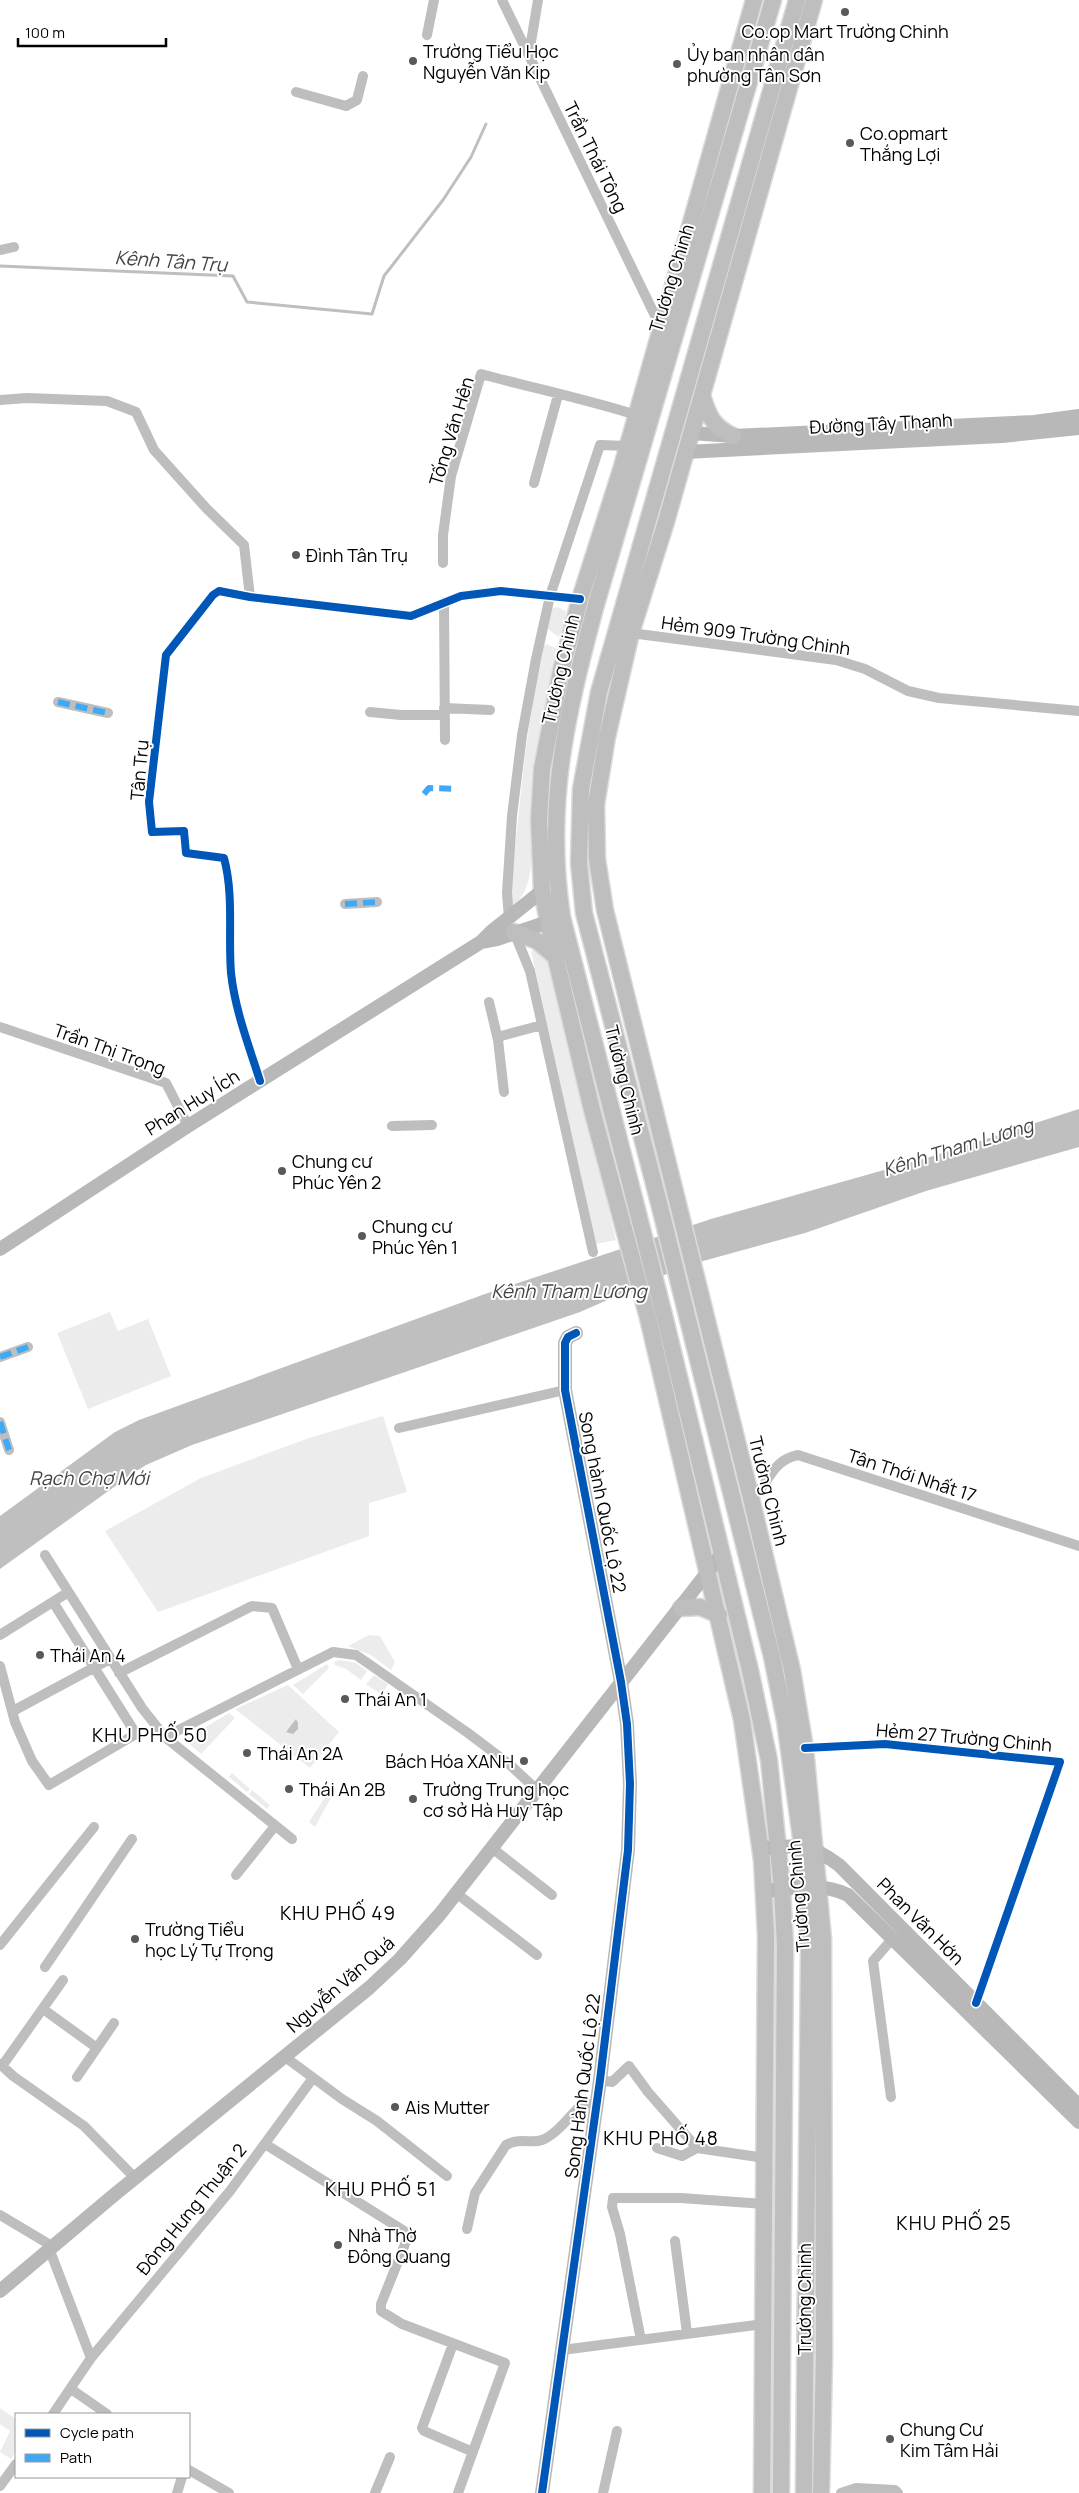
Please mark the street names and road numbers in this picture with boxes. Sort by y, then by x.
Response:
street label: Trần Thái Tông [559,97,633,217]
street label: Trường Chinh [643,221,699,335]
street label: Tống Văn Hên [423,374,479,488]
street label: Đường Tây Thạnh [809,407,953,439]
street label: Hẻm 909 Trường Chinh [660,610,852,660]
street label: Trường Chinh [536,612,584,726]
street label: Tân Trụ [124,739,154,801]
street label: Trần Thị Trọng [51,1018,169,1080]
street label: Trường Chinh [600,1023,650,1137]
street label: Phan Huy Ích [140,1064,244,1140]
street label: Song hành Quốc Lộ 22 [574,1409,632,1595]
street label: Trường Chinh [744,1434,794,1548]
street label: Tân Thới Nhất 17 [845,1443,979,1507]
street label: Hẻm 27 Trường Chinh [875,1717,1053,1757]
street label: Trường Chinh [781,1839,815,1953]
street label: Phan Văn Hớn [872,1872,970,1970]
street label: Nguyễn Văn Quá [281,1931,399,2037]
street label: Song Hành Quốc Lộ 22 [559,1992,605,2180]
street label: Đông Hưng Thuận 2 [131,2138,251,2280]
street label: Trường Chinh [792,2243,816,2355]

